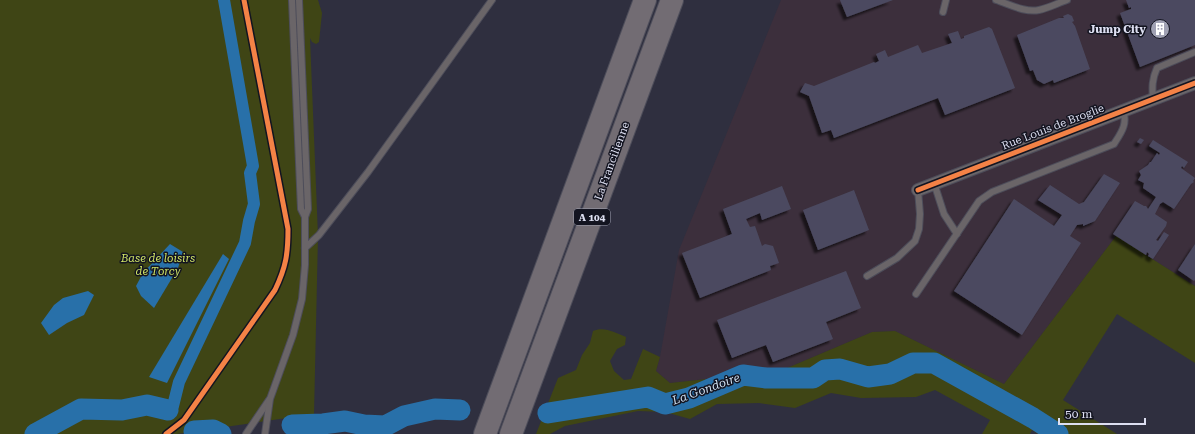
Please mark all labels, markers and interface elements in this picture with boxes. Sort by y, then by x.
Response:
building icon: Jump City [1149,18,1171,40]
place label: Jump City [1089,23,1146,36]
street label: Rue Louis de Broglie [1000,101,1106,153]
street label: La Francilienne [592,120,632,202]
road number: A 104 [574,209,610,225]
park label: Base de loisirs de Torcy [120,252,195,278]
water label: La Gondoire [669,370,742,408]
scale bar [1059,400,1145,426]
text: 50 m [1065,407,1092,421]

